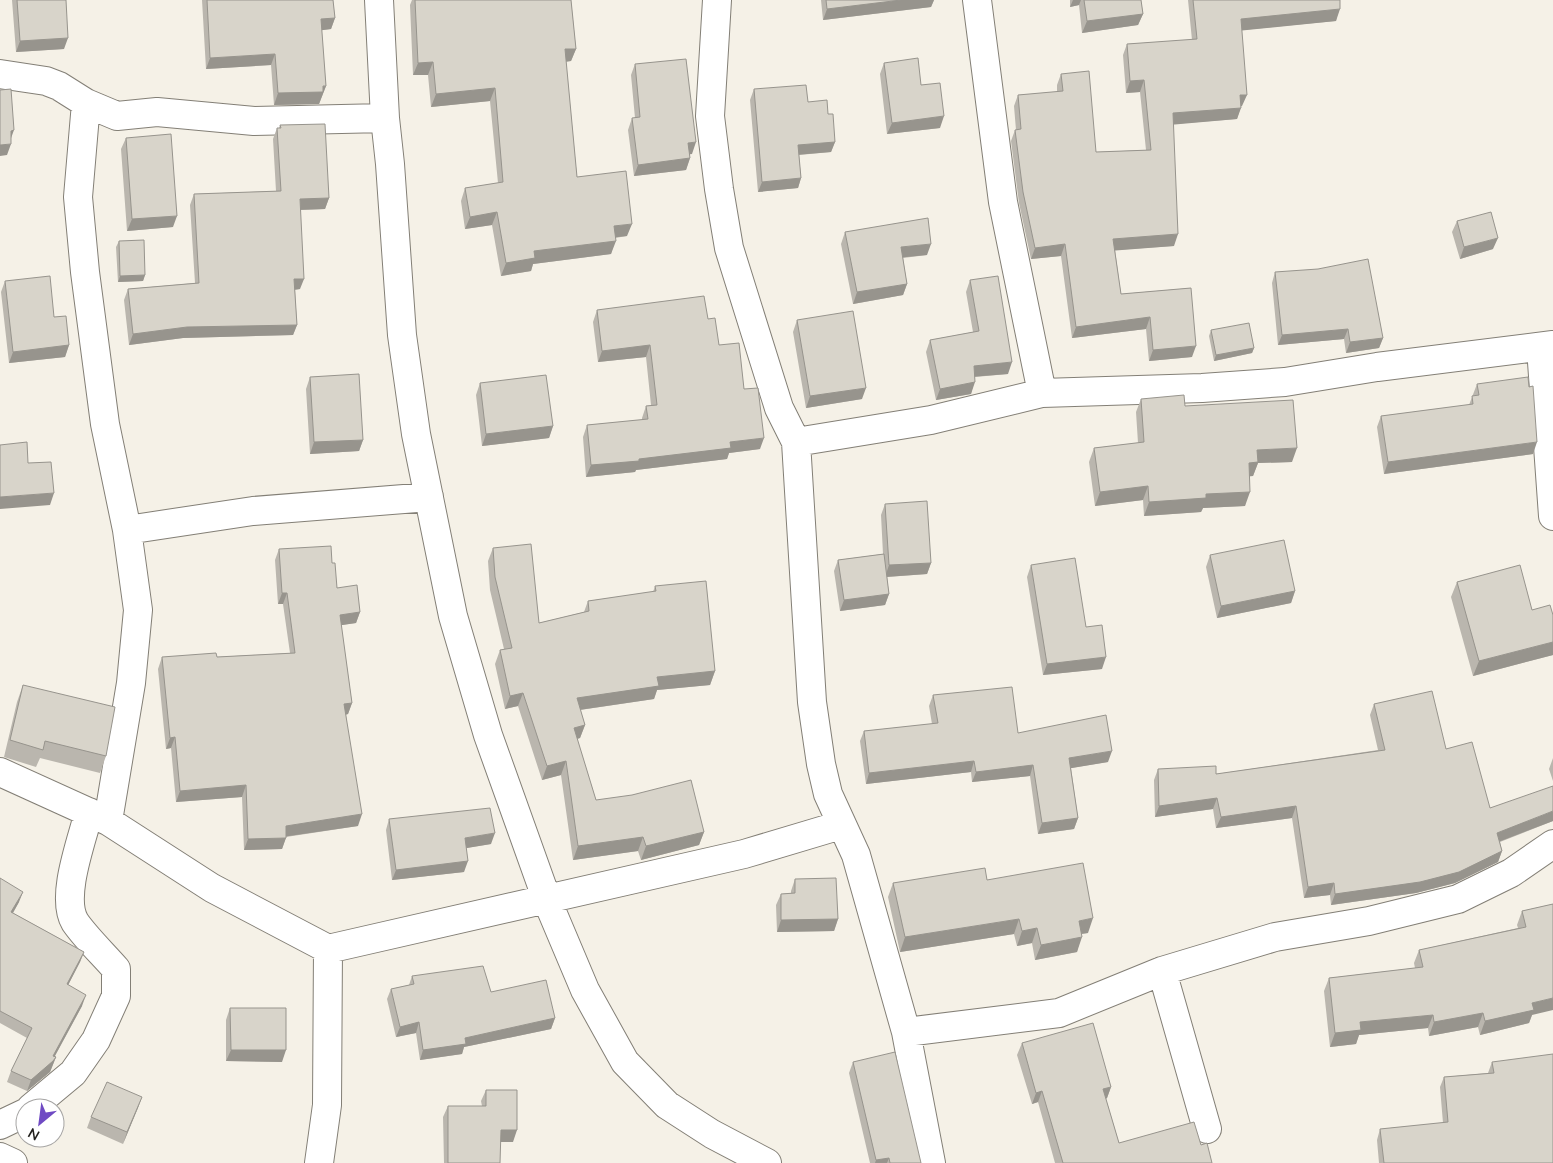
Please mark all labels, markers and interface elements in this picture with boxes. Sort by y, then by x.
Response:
north arrow [15,1098,65,1148]
text: N [25,1124,43,1145]

